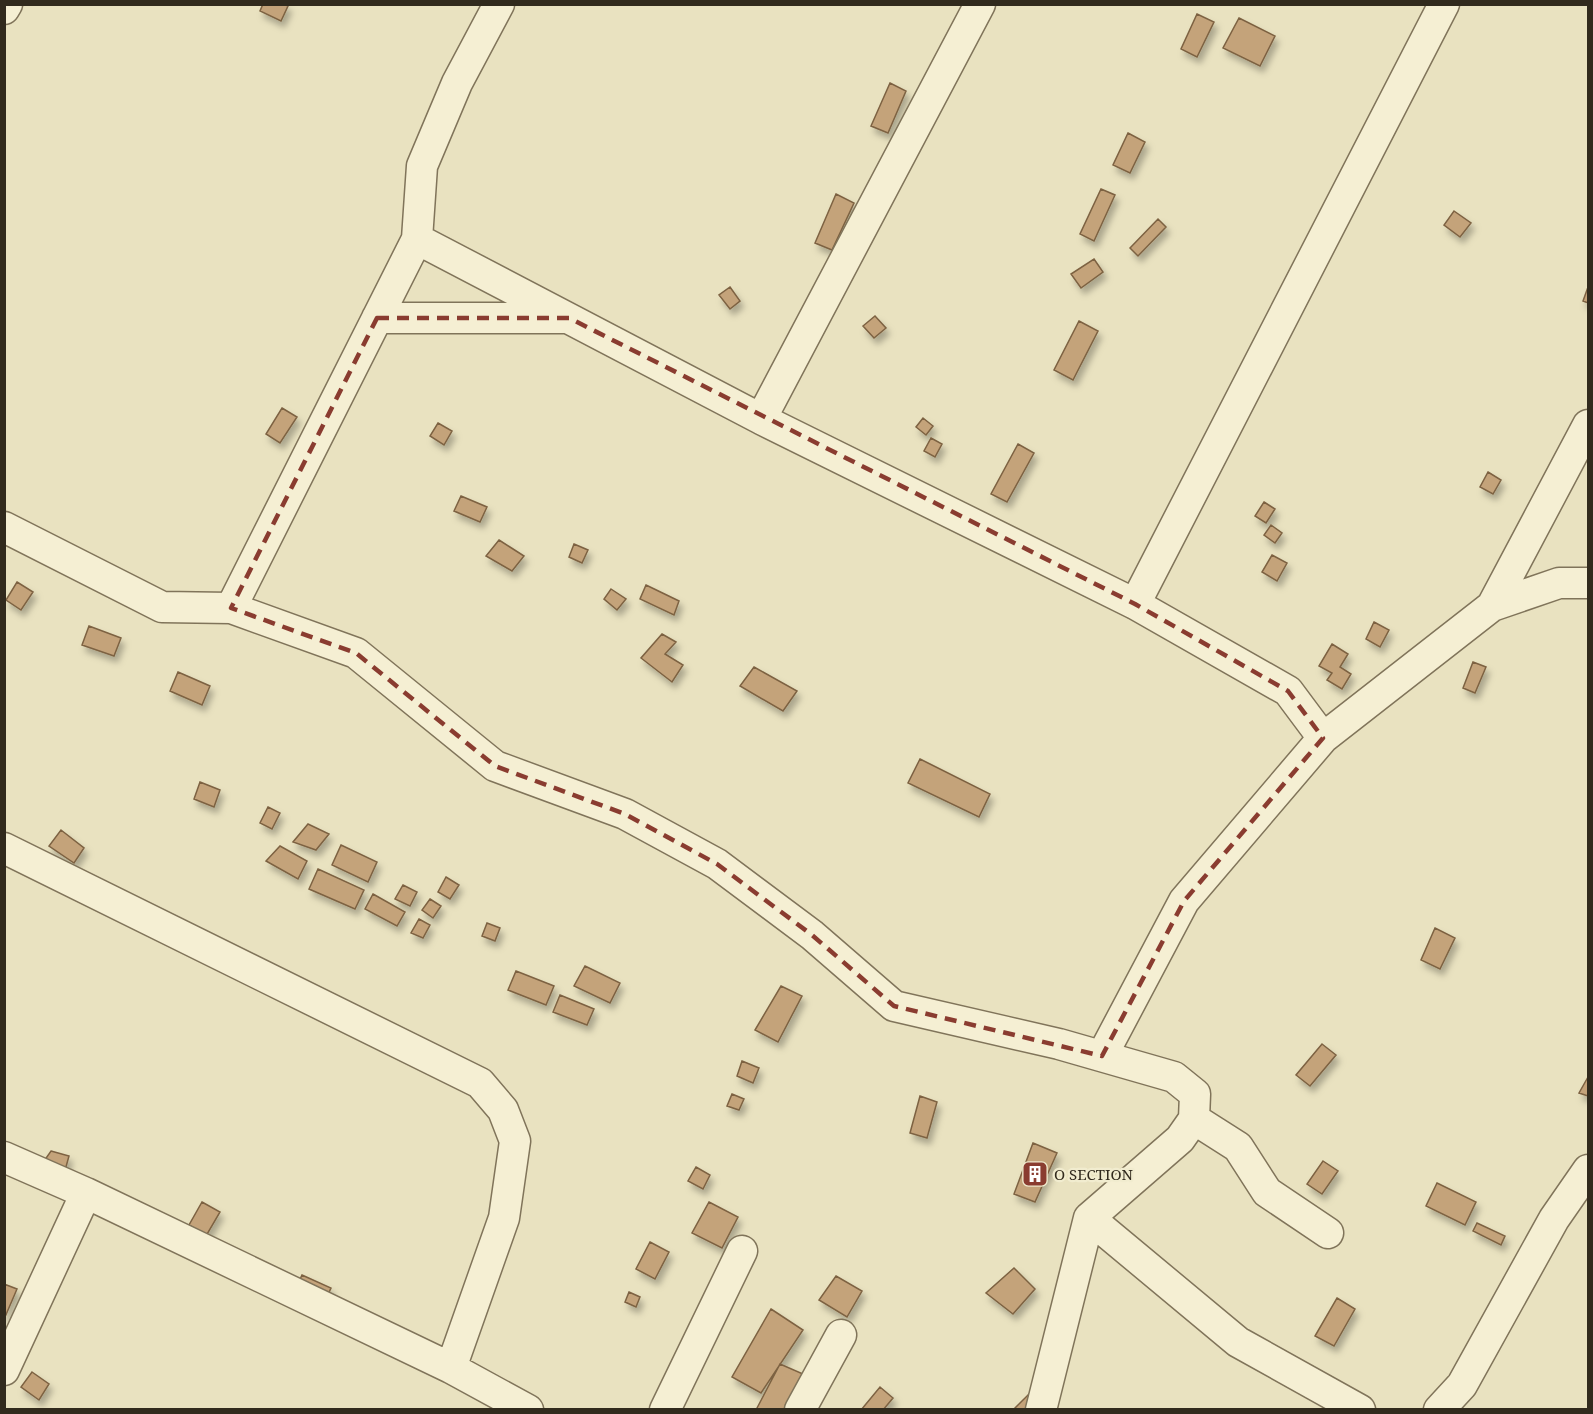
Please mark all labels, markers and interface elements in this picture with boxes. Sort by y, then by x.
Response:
building icon: O SECTION [1020,1159,1050,1189]
place label: O SECTION [1054,1164,1134,1184]

